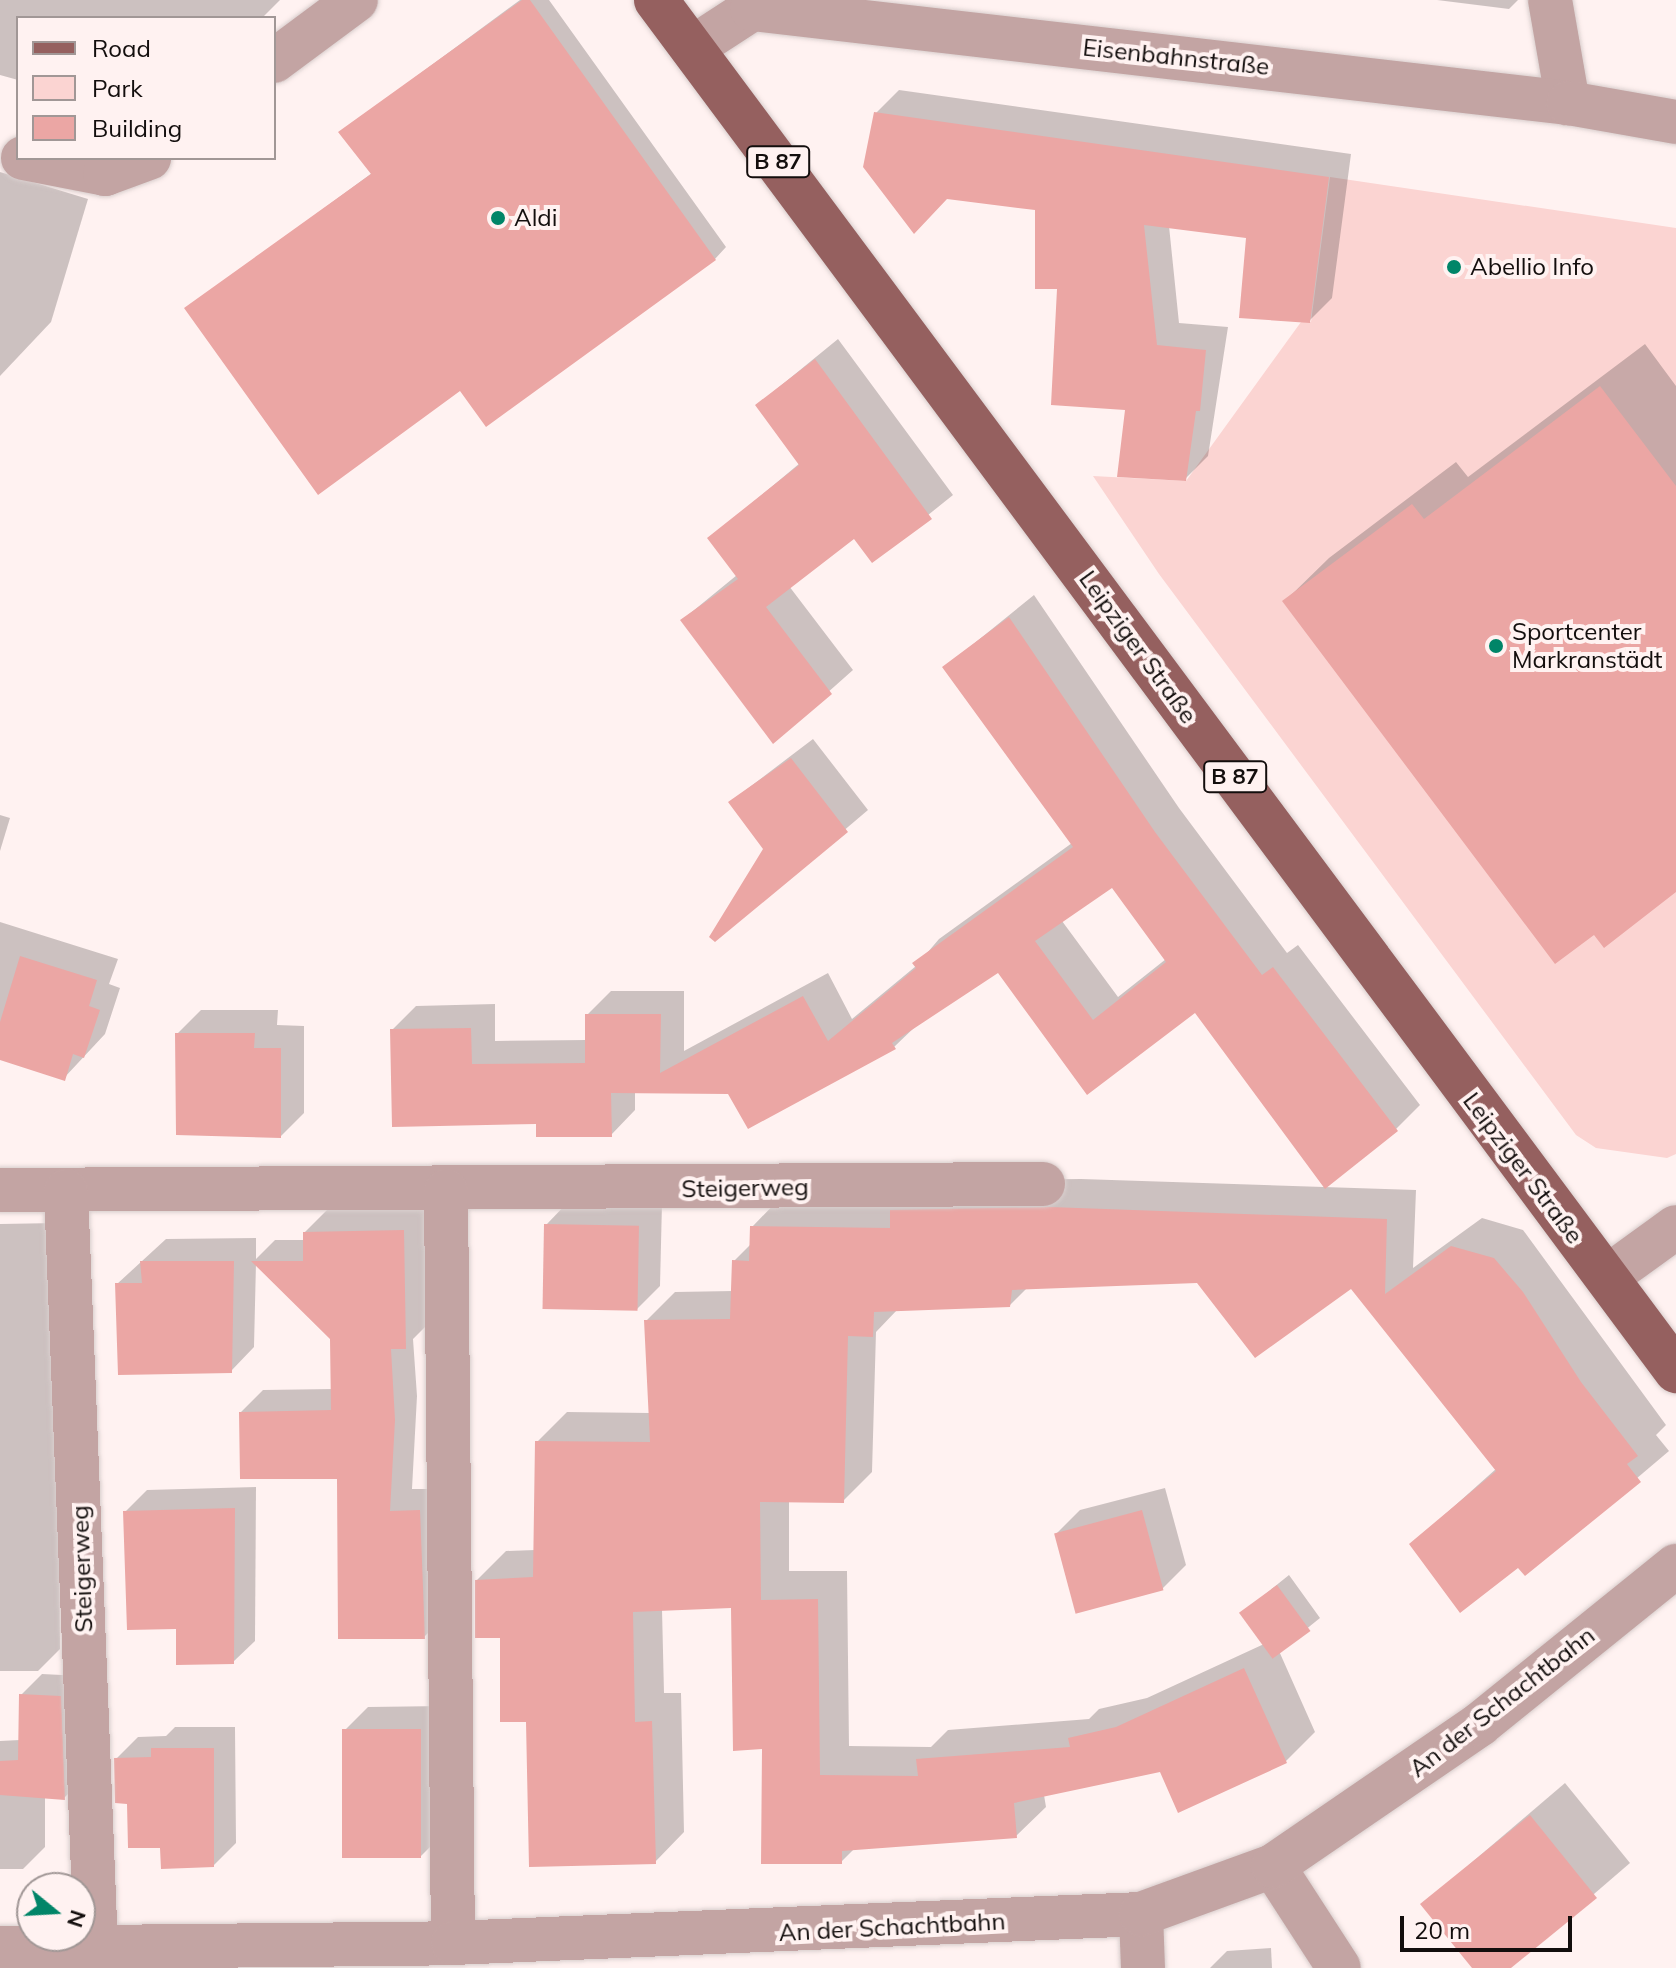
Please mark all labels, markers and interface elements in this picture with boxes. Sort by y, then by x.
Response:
legend [16,16,276,160]
text: Road [92,33,151,63]
street label: Eisenbahnstraße [1081,33,1271,81]
text: Park [92,73,143,103]
text: Building [92,113,182,143]
road number: B 87 [746,144,810,180]
place label: Aldi [514,204,557,232]
marker: Aldi [489,209,507,227]
place label: Abellio Info [1470,253,1594,281]
marker: Abellio Info [1445,258,1463,276]
street label: Leipziger Straße [1073,565,1203,729]
place label: Sportcenter Markranstädt [1512,618,1663,674]
marker: Sportcenter Markranstädt [1487,637,1505,655]
road number: B 87 [1203,759,1267,795]
street label: Leipziger Straße [1457,1087,1589,1249]
street label: Steigerweg [681,1172,809,1204]
street label: Steigerweg [65,1505,99,1633]
street label: An der Schachtbahn [1404,1621,1600,1783]
north arrow [16,1872,96,1952]
scale bar [1404,1900,1576,1950]
text: N [61,1907,93,1931]
street label: An der Schachtbahn [778,1907,1006,1947]
text: 20 m [1414,1915,1470,1945]

